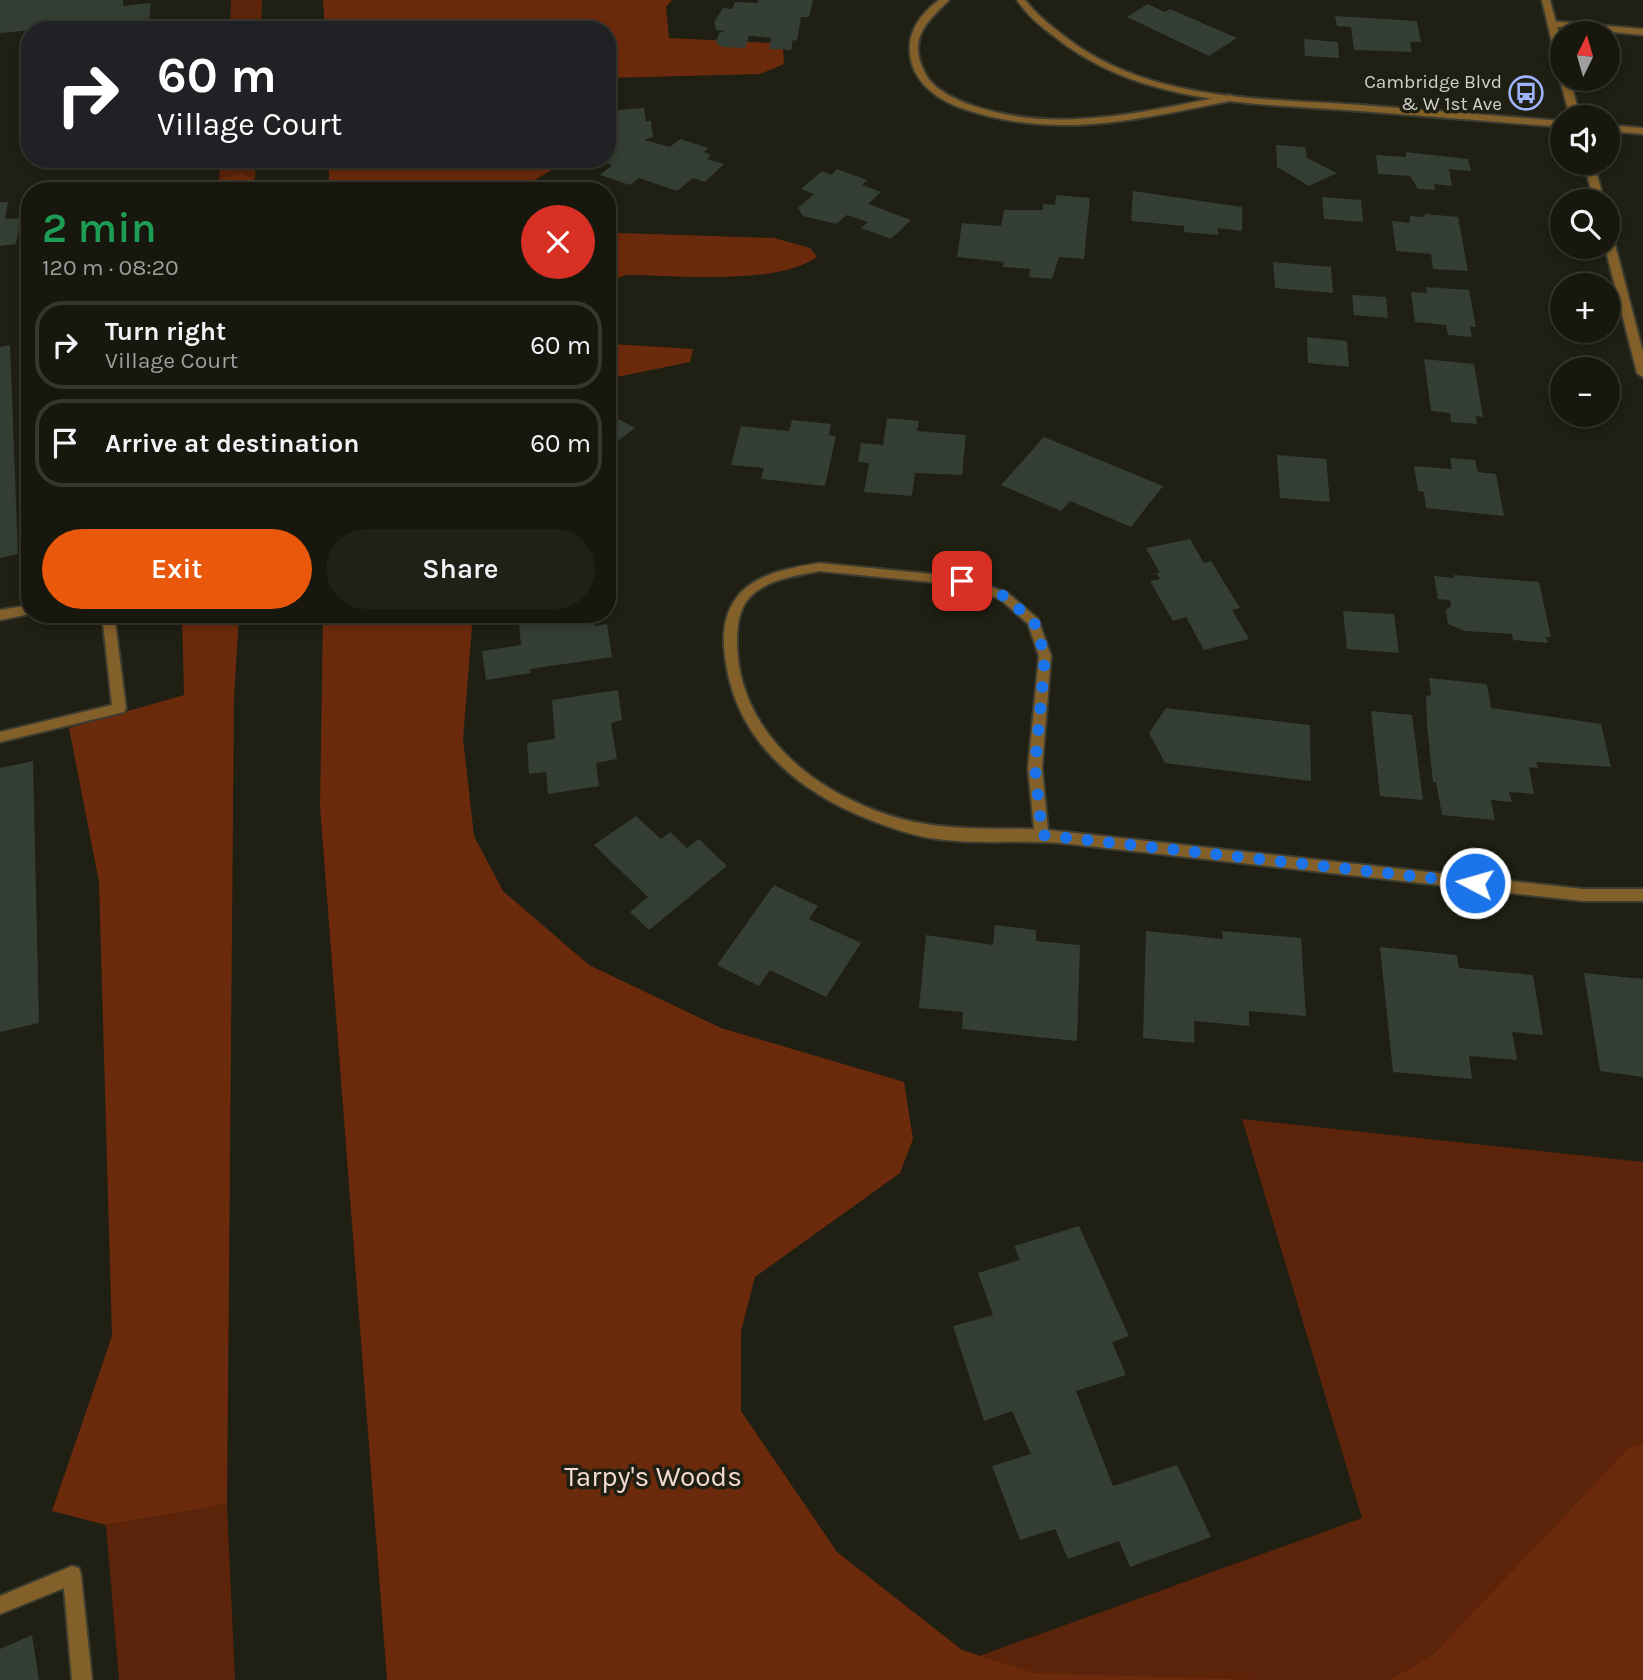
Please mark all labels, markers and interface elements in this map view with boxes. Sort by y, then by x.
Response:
north arrow [1550,21,1620,91]
map controls [1550,21,1620,427]
text: 60 m [157,47,277,104]
icon: right [42,49,133,140]
place label: Cambridge Blvd & W 1st Ave [1364,71,1502,115]
bus stop icon: Cambridge Blvd & W 1st Ave [1507,74,1545,112]
button: sound [1550,105,1620,175]
text: Village Court [157,106,342,143]
button: search [1550,189,1620,259]
text: 2 min [42,203,157,253]
button: close [521,205,595,279]
text: 120 m · 08:20 [42,254,179,281]
button: + [1550,273,1620,343]
text: Turn right [105,316,226,347]
icon: right [46,326,84,364]
text: 60 m [530,330,591,361]
text: Village Court [105,347,238,374]
button: − [1550,357,1620,427]
icon: arrive [46,424,84,462]
text: Arrive at destination [105,428,359,459]
text: 60 m [530,428,591,459]
button: Exit [42,529,312,609]
button: Share [326,529,595,609]
pin [932,551,992,611]
icon: arrive [943,562,981,600]
position arrow [1438,846,1512,920]
park label: Tarpy's Woods [564,1460,742,1493]

